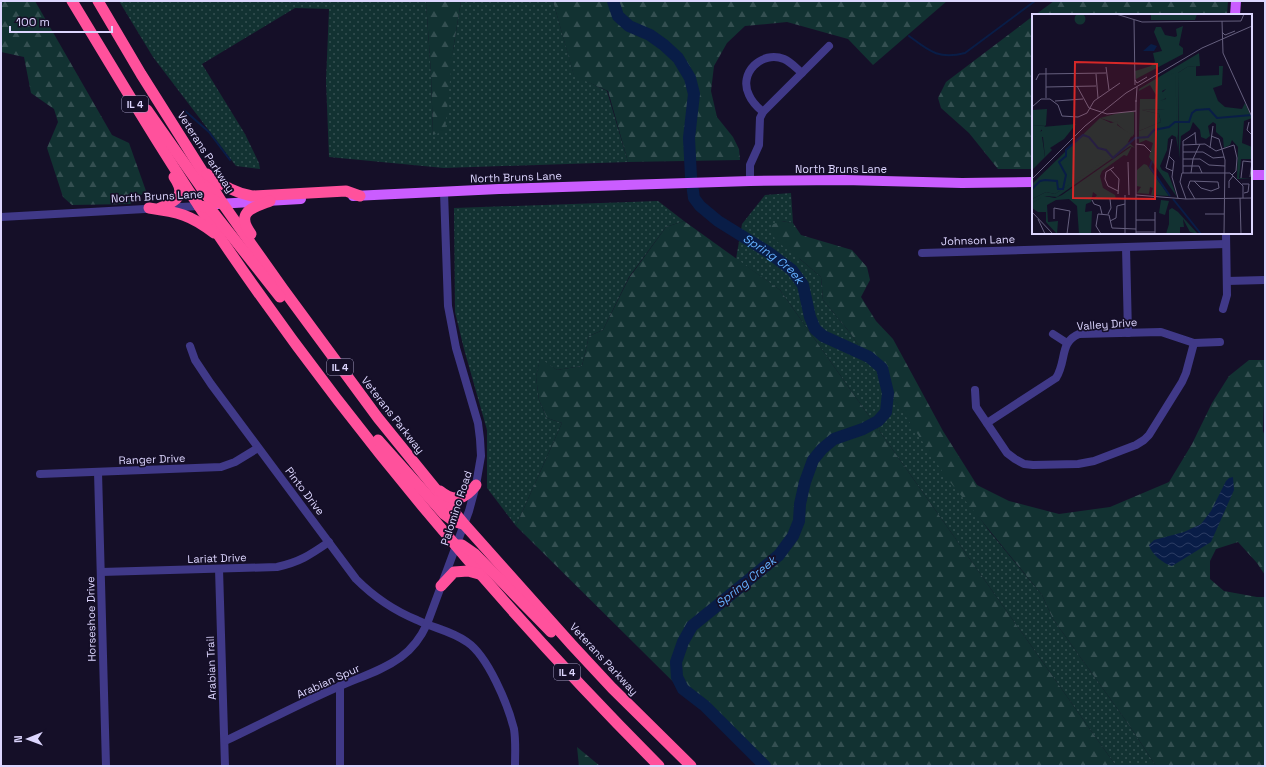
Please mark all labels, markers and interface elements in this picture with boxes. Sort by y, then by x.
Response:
scale bar [10,8,112,34]
text: 100 m [16,14,50,30]
inset map [1032,14,1252,234]
road number: IL 4 [122,96,148,112]
street label: Veterans Parkway [174,109,238,195]
street label: North Bruns Lane [795,162,887,176]
street label: North Bruns Lane [470,168,562,186]
street label: North Bruns Lane [111,187,203,205]
water label: Spring Creek [740,230,808,288]
street label: Johnson Lane [941,232,1015,248]
street label: Valley Drive [1076,315,1138,333]
road number: IL 4 [327,359,353,375]
street label: Veterans Parkway [358,374,428,456]
street label: Ranger Drive [118,451,186,467]
street label: Pinto Drive [282,464,328,518]
street label: Palomino Road [437,469,475,547]
street label: Lariat Drive [187,550,247,566]
water label: Spring Creek [712,552,781,611]
street label: Horseshoe Drive [83,576,99,662]
street label: Veterans Parkway [567,620,641,698]
street label: Arabian Trail [203,636,219,700]
street label: Arabian Spur [294,661,362,701]
road number: IL 4 [554,664,580,680]
north arrow [8,719,48,759]
text: N [11,735,25,743]

